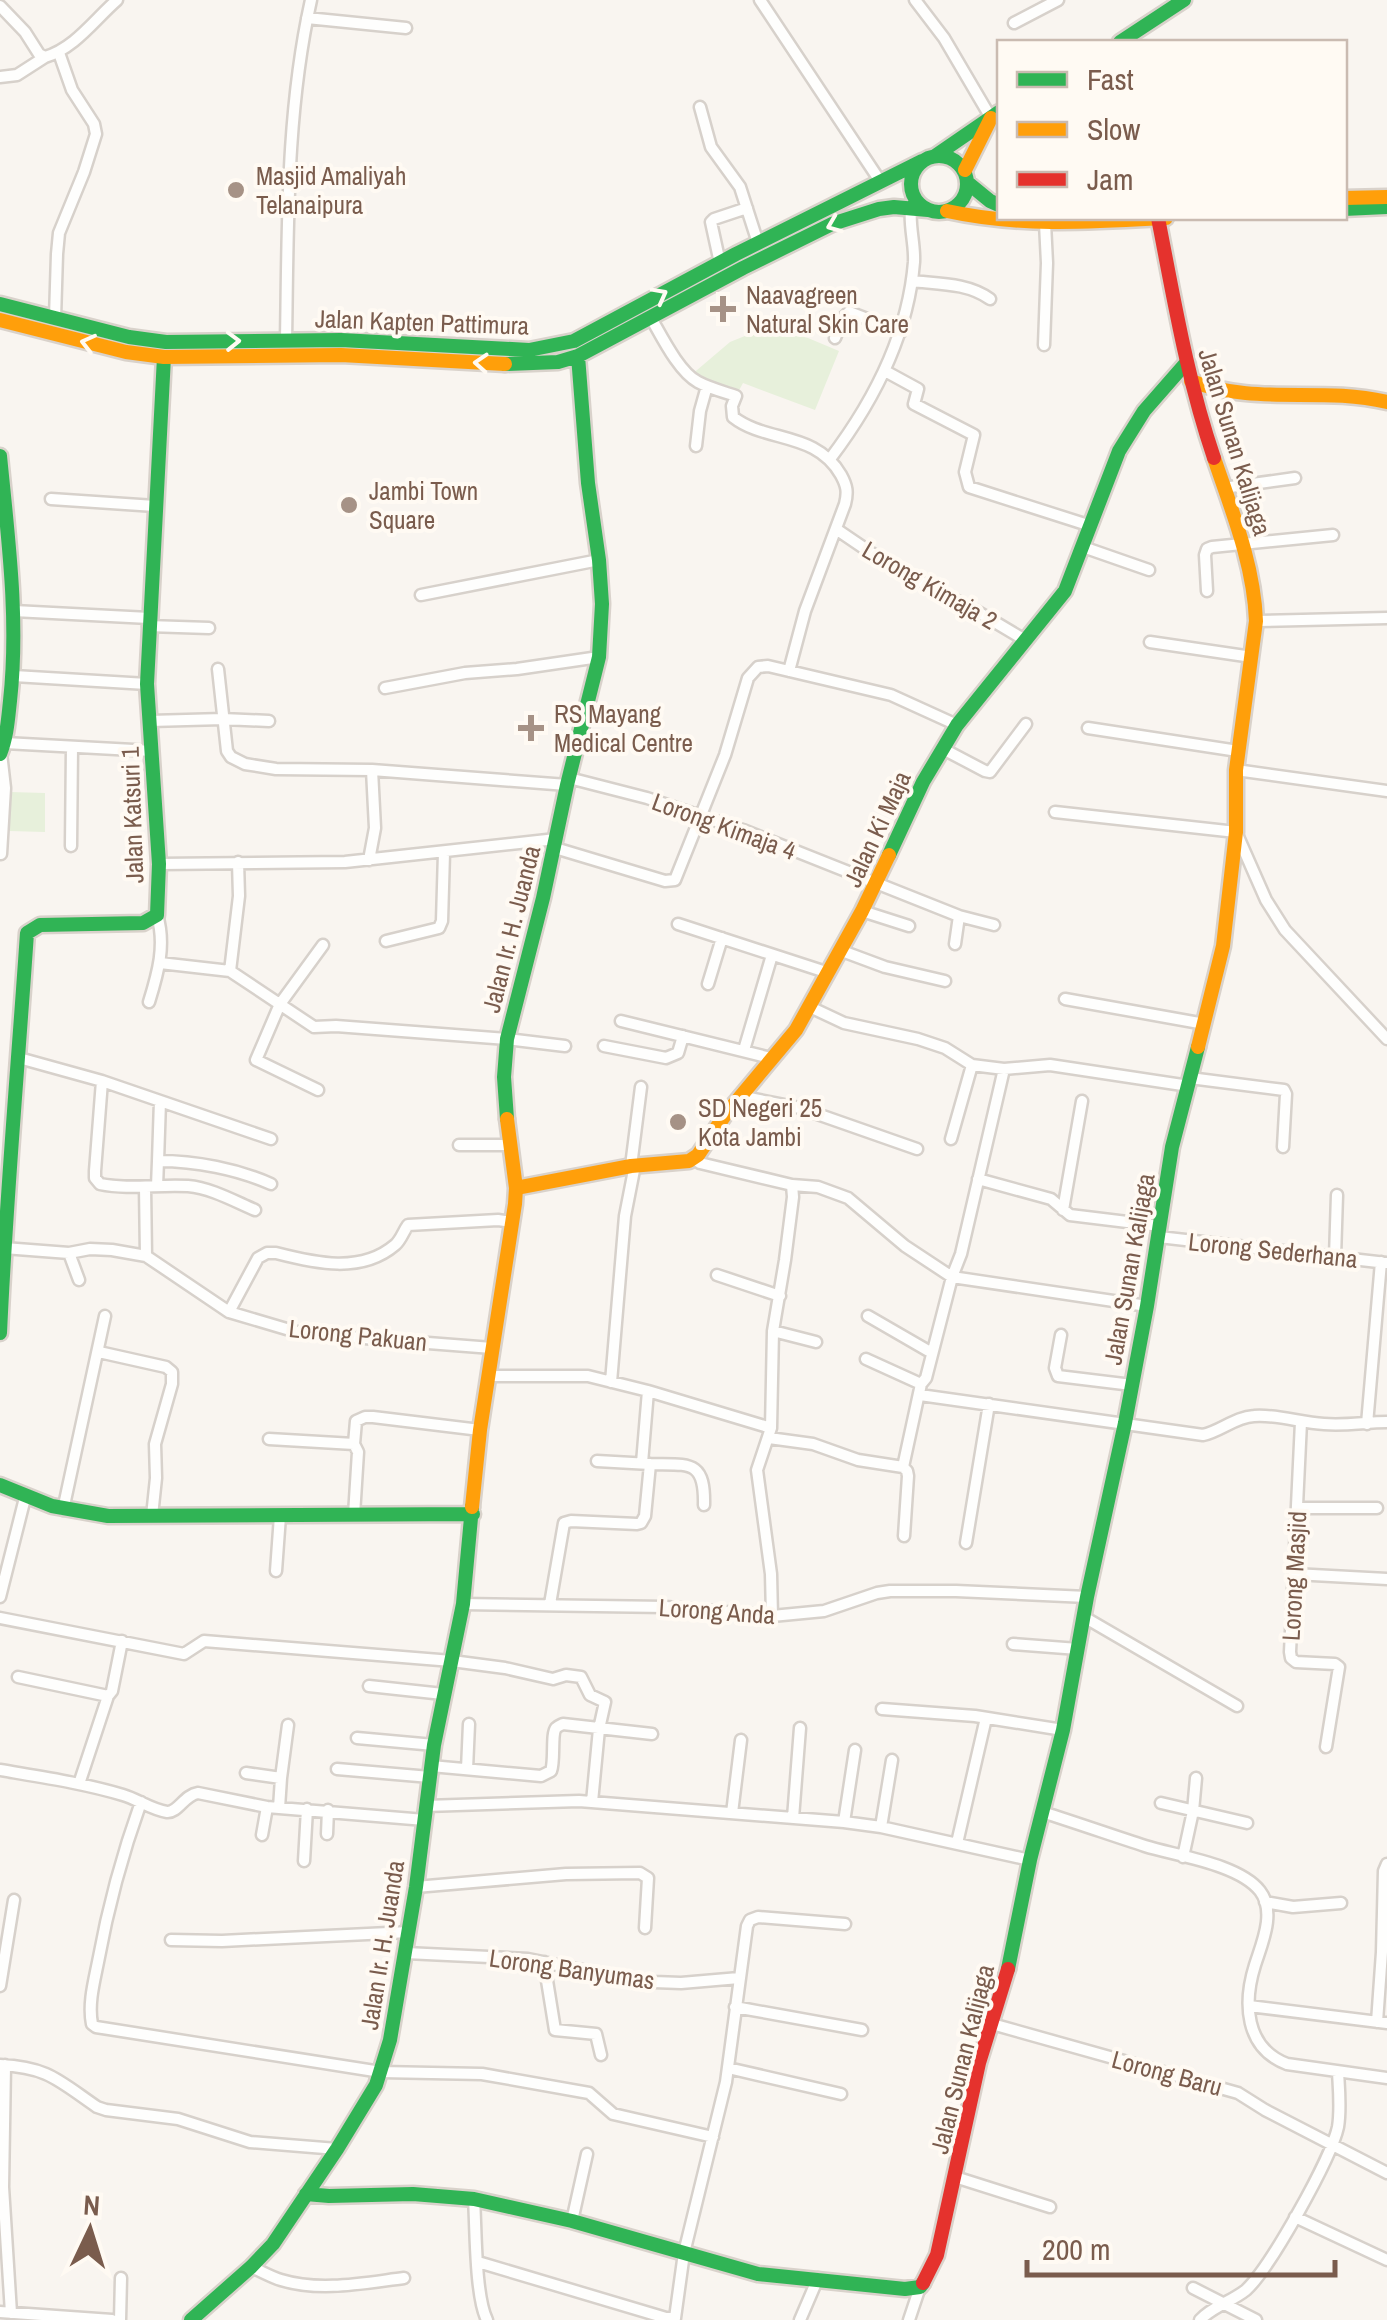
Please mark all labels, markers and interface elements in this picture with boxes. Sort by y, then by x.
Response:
legend [997,40,1347,220]
text: Fast [1087,59,1134,99]
text: Slow [1087,109,1141,149]
place label: Masjid Amaliyah Telanaipura [256,159,406,222]
text: Jam [1087,159,1133,199]
marker: Masjid Amaliyah Telanaipura [225,179,247,201]
one-way arrow [826,213,844,233]
place label: Naavagreen Natural Skin Care [746,278,909,341]
one-way arrow [649,287,667,307]
marker: Naavagreen Natural Skin Care [710,296,736,322]
street label: Jalan Kapten Pattimura [314,301,530,343]
one-way arrow [225,331,241,352]
one-way arrow [80,333,97,354]
street label: Jalan Sunan Kalijaga [1190,344,1280,540]
one-way arrow [473,352,489,374]
place label: Jambi Town Square [369,474,478,537]
marker: Jambi Town Square [338,494,360,516]
street label: Lorong Kimaja 2 [856,533,1004,637]
place label: RS Mayang Medical Centre [554,697,693,760]
marker: RS Mayang Medical Centre [518,715,544,741]
street label: Jalan Katsuri 1 [113,745,151,884]
street label: Jalan Ki Maja [835,765,919,892]
street label: Lorong Kimaja 4 [648,784,800,868]
street label: Jalan Ir. H. Juanda [474,841,548,1016]
place label: SD Negeri 25 Kota Jambi [698,1091,822,1154]
marker: SD Negeri 25 Kota Jambi [667,1111,689,1133]
street label: Jalan Sunan Kalijaga [1095,1170,1163,1367]
street label: Lorong Sederhana [1187,1224,1360,1276]
street label: Lorong Pakuan [287,1311,429,1359]
street label: Lorong Masjid [1274,1510,1314,1642]
street label: Lorong Anda [658,1590,777,1632]
street label: Jalan Ir. H. Juanda [352,1857,412,2032]
street label: Lorong Banyumas [487,1941,657,1997]
street label: Jalan Sunan Kalijaga [922,1960,1002,2157]
street label: Lorong Baru [1108,2042,1226,2104]
north arrow [40,2180,140,2280]
text: N [82,2186,101,2225]
scale bar [1027,2215,1334,2277]
text: 200 m [1042,2229,1110,2269]

